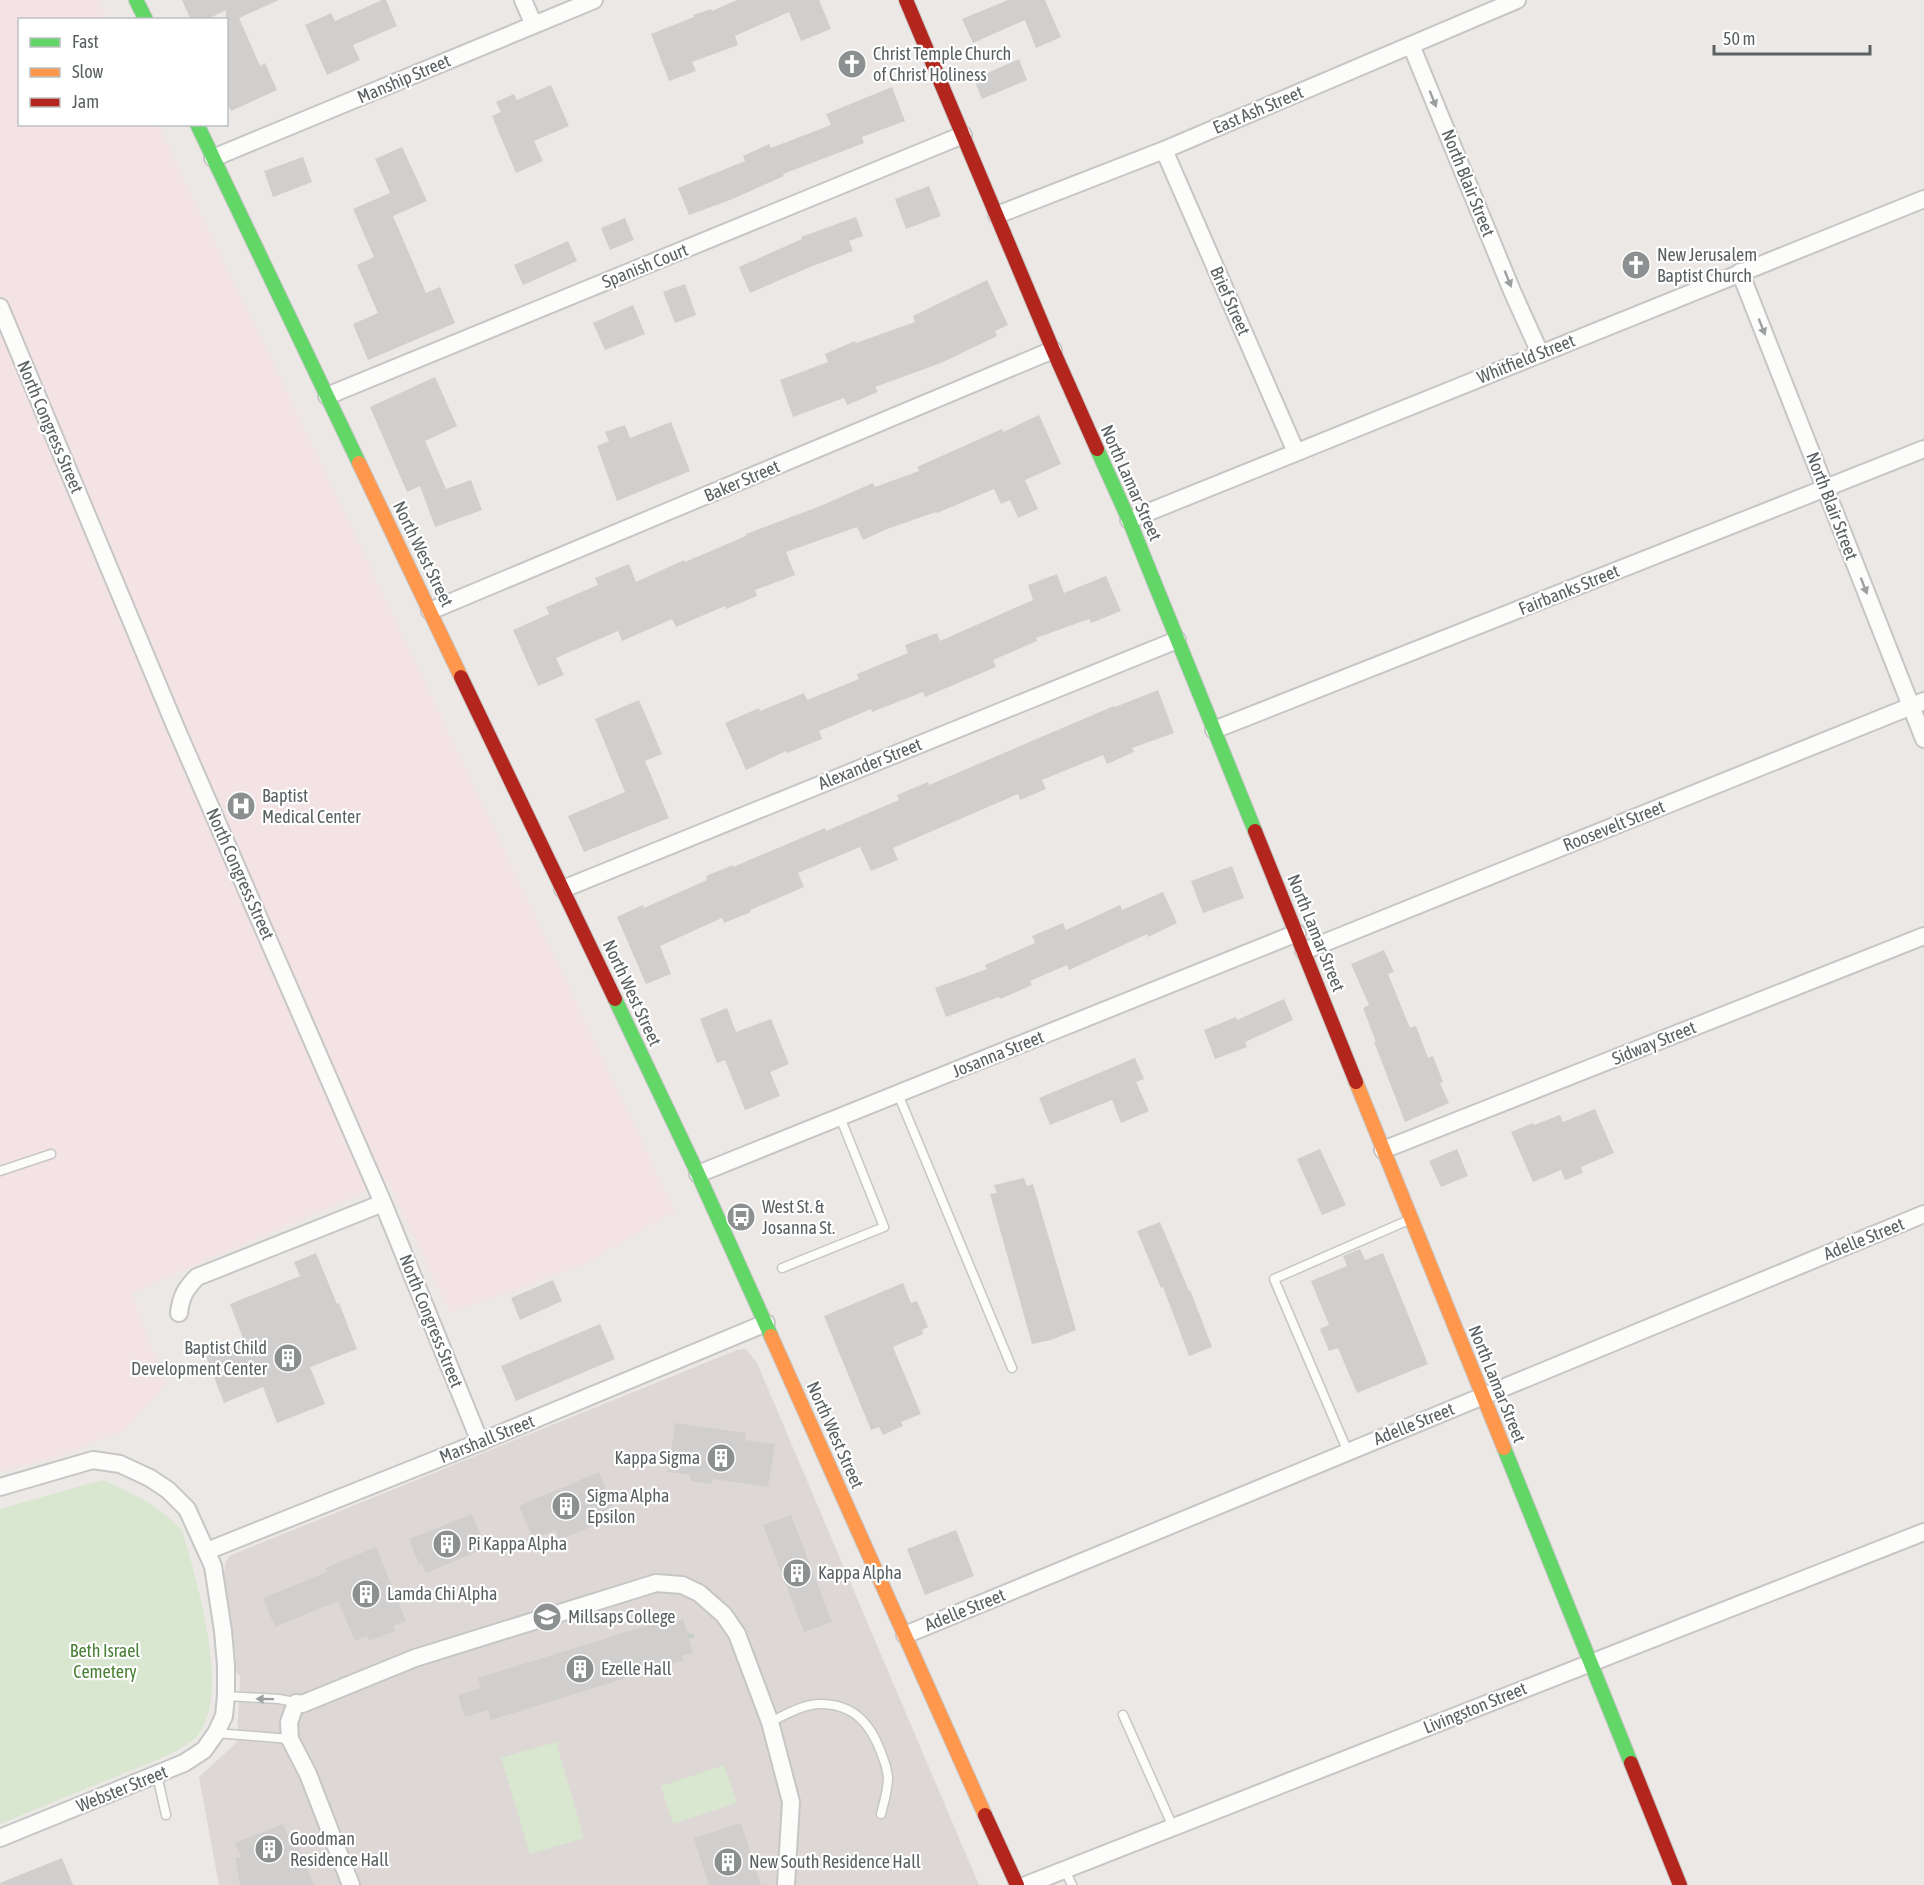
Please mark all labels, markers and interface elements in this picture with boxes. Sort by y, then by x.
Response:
legend [18,18,228,126]
scale bar [1714,18,1870,56]
text: 50 m [1723,28,1755,49]
text: Fast [72,31,99,52]
place label: Christ Temple Church of Christ Holiness [873,43,1011,85]
church icon: Christ Temple Church of Christ Holiness [836,48,868,80]
street label: Manship Street [354,50,453,108]
text: Slow [72,61,103,82]
street label: East Ash Street [1210,81,1306,138]
one-way arrow [1429,90,1438,108]
text: Jam [72,91,99,112]
street label: North Blair Street [1437,126,1499,239]
street label: Spanish Court [599,239,691,292]
place label: New Jerusalem Baptist Church [1657,244,1757,286]
church icon: New Jerusalem Baptist Church [1620,249,1652,281]
street label: Brief Street [1206,263,1255,338]
one-way arrow [1503,271,1513,289]
one-way arrow [1758,318,1767,336]
street label: Whitfield Street [1474,329,1578,388]
street label: North Congress Street [13,357,88,496]
street label: North Lamar Street [1097,422,1166,544]
street label: North Blair Street [1802,449,1863,563]
street label: Baker Street [701,455,783,506]
street label: North West Street [389,498,458,610]
street label: Fairbanks Street [1515,560,1622,619]
one-way arrow [1859,578,1869,596]
street label: Alexander Street [815,733,925,794]
place label: Baptist Medical Center [262,785,361,827]
hospital icon: Baptist Medical Center [225,790,257,822]
street label: Roosevelt Street [1560,796,1668,855]
street label: North Congress Street [202,805,279,943]
street label: North Lamar Street [1283,871,1350,994]
street label: North West Street [599,936,666,1049]
street label: Sidway Street [1609,1016,1699,1069]
street label: Josanna Street [949,1026,1047,1081]
place label: West St. & Josanna St. [762,1196,835,1238]
bus stop icon: West St. & Josanna St. [725,1201,757,1233]
street label: Adelle Street [1820,1213,1907,1264]
street label: North Congress Street [395,1251,468,1390]
street label: North Lamar Street [1464,1322,1531,1445]
place label: Baptist Child Development Center [131,1337,268,1379]
building icon: Baptist Child Development Center [272,1342,304,1374]
street label: North West Street [803,1378,868,1491]
street label: Adelle Street [1370,1398,1457,1449]
street label: Marshall Street [436,1410,537,1467]
building icon: Kappa Sigma [705,1442,737,1474]
place label: Kappa Sigma [615,1447,700,1468]
place label: Sigma Alpha Epsilon [587,1485,669,1527]
building icon: Sigma Alpha Epsilon [550,1490,582,1522]
building icon: Pi Kappa Alpha [431,1528,463,1560]
place label: Pi Kappa Alpha [468,1533,567,1554]
building icon: Kappa Alpha [781,1557,813,1589]
place label: Kappa Alpha [818,1562,902,1583]
building icon: Lamda Chi Alpha [350,1578,382,1610]
place label: Lamda Chi Alpha [387,1583,497,1604]
street label: Adelle Street [921,1584,1008,1635]
school or university icon: Millsaps College [531,1601,563,1633]
place label: Millsaps College [568,1606,675,1627]
park label: Beth Israel Cemetery [70,1640,140,1682]
building icon: Ezelle Hall [564,1653,596,1685]
place label: Ezelle Hall [601,1658,672,1679]
street label: Livingston Street [1420,1677,1530,1738]
one-way arrow [255,1694,274,1703]
street label: Webster Street [73,1761,170,1816]
place label: Goodman Residence Hall [290,1828,389,1870]
building icon: Goodman Residence Hall [253,1833,285,1865]
building icon: New South Residence Hall [712,1846,744,1878]
place label: New South Residence Hall [749,1851,921,1872]

